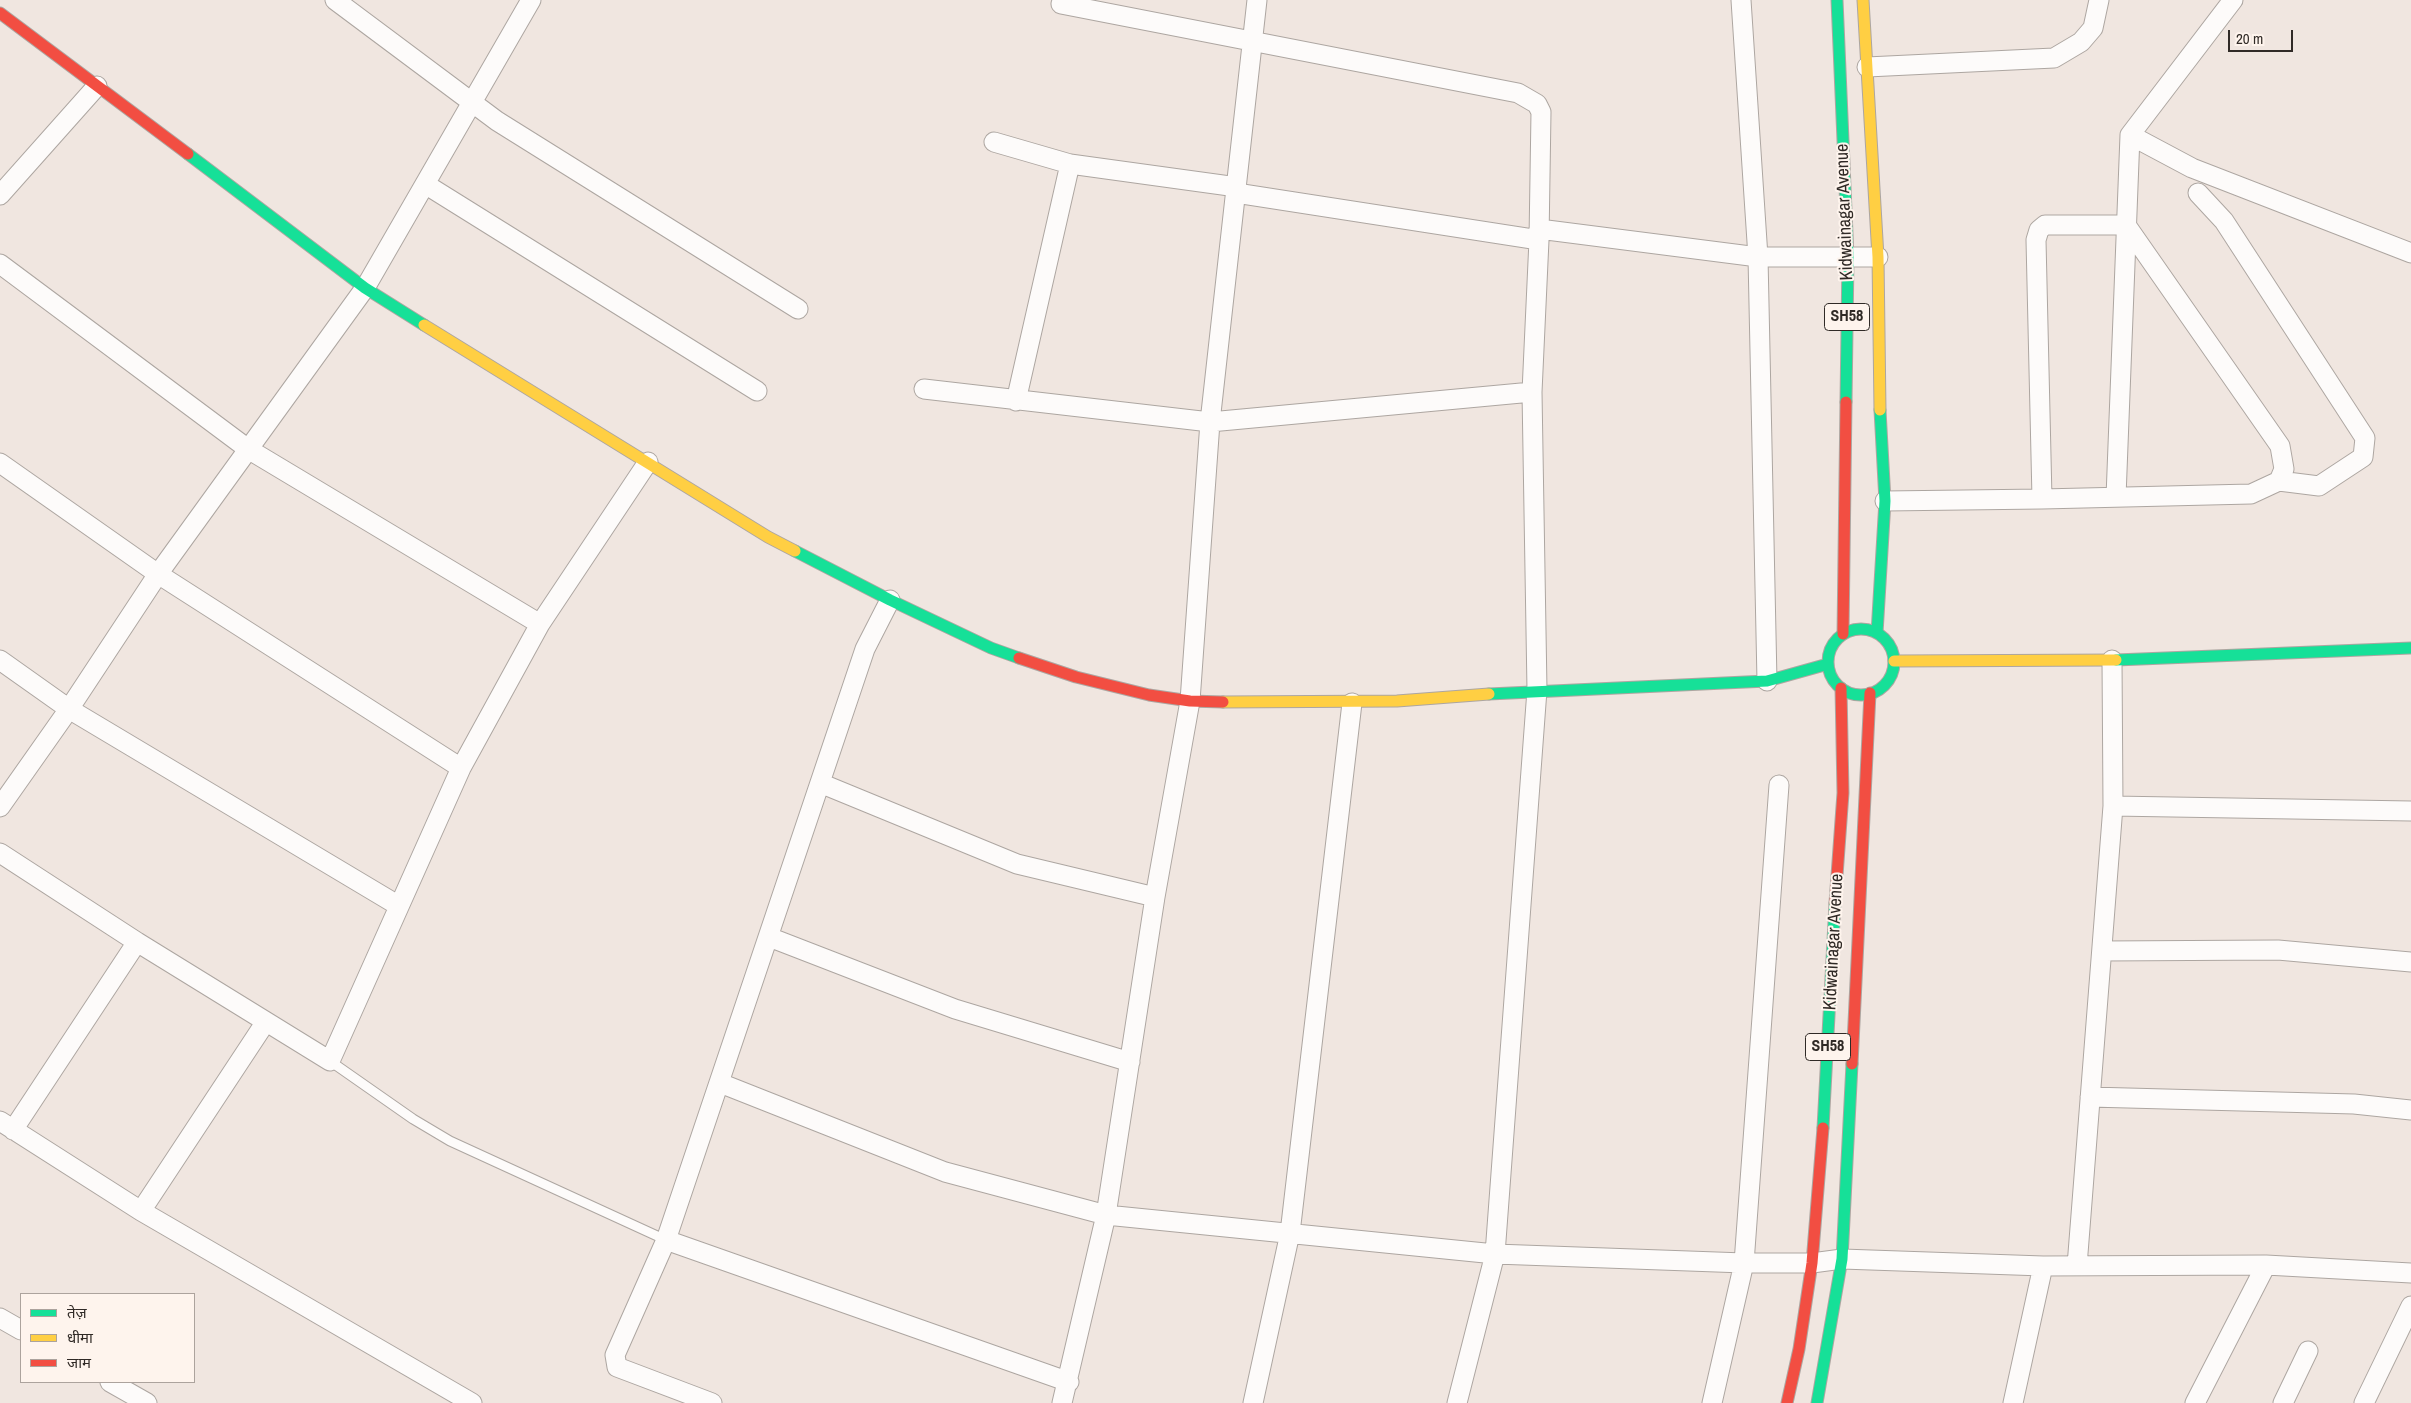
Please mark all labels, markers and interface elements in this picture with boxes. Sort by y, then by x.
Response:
scale bar [2231,20,2296,52]
text: 20 m [2236,28,2263,49]
street label: Kidwainagar Avenue [1832,143,1858,281]
road number: SH58 [1824,304,1870,330]
street label: Kidwainagar Avenue [1820,873,1848,1011]
road number: SH58 [1806,1034,1850,1060]
legend [20,1293,195,1383]
text: तेज़ [67,1302,87,1323]
text: धीमा [67,1327,93,1348]
text: जाम [67,1352,91,1373]

